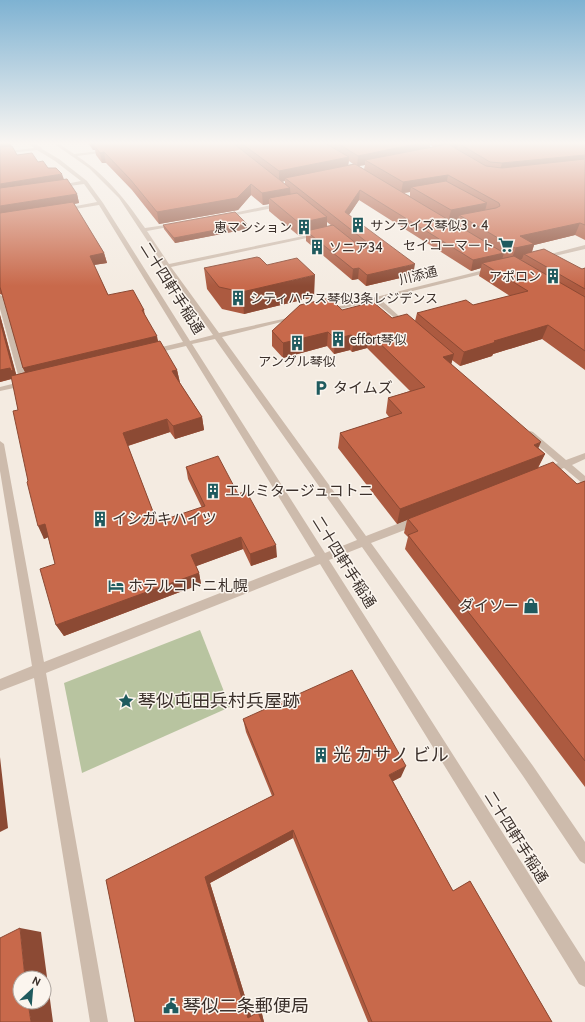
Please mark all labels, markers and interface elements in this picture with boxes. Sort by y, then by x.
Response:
building icon: サンライズ琴似3・4 [349,216,367,234]
place label: サンライズ琴似3・4 [370,217,489,233]
building icon: 恵マンション [295,218,313,236]
place label: 恵マンション [214,219,292,235]
supermarket icon: セイコーマート [497,236,515,254]
place label: セイコーマート [403,237,494,253]
building icon: ソニア34 [308,238,326,256]
street label: 二十四軒手稲通 [137,239,207,337]
place label: ソニア34 [329,239,383,255]
street label: 川添通 [397,263,439,287]
building icon: アポロン [544,267,562,285]
place label: アポロン [489,268,541,284]
building icon: シティハウス琴似3条レジデンス [229,289,247,307]
place label: シティハウス琴似3条レジデンス [250,290,438,306]
building icon: effort琴似 [329,330,347,348]
place label: effort琴似 [350,331,407,347]
building icon: アングル琴似 [288,334,306,352]
place label: アングル琴似 [258,353,336,369]
parking icon: タイムズ [312,379,330,397]
place label: タイムズ [333,379,393,397]
building icon: エルミタージュコトニ [204,482,222,500]
place label: エルミタージュコトニ [225,482,374,500]
building icon: イシガキハイツ [91,510,109,528]
place label: イシガキハイツ [112,510,217,528]
street label: 二十四軒手稲通 [309,513,379,611]
hotel icon: ホテルコトニ札幌 [107,577,125,595]
place label: ホテルコトニ札幌 [128,577,248,595]
place label: ダイソー [459,597,519,615]
shop icon: ダイソー [522,597,540,615]
place label: 琴似屯田兵村兵屋跡 [138,690,300,712]
place icon: 琴似屯田兵村兵屋跡 [117,692,135,710]
place label: 光 カサノ ビル [333,744,449,766]
building icon: 光 カサノ ビル [312,746,330,764]
street label: 二十四軒手稲通 [481,788,551,886]
north arrow [12,970,52,1010]
text: N [30,973,43,989]
place label: 琴似二条郵便局 [183,995,309,1017]
public building icon: 琴似二条郵便局 [162,997,180,1015]

